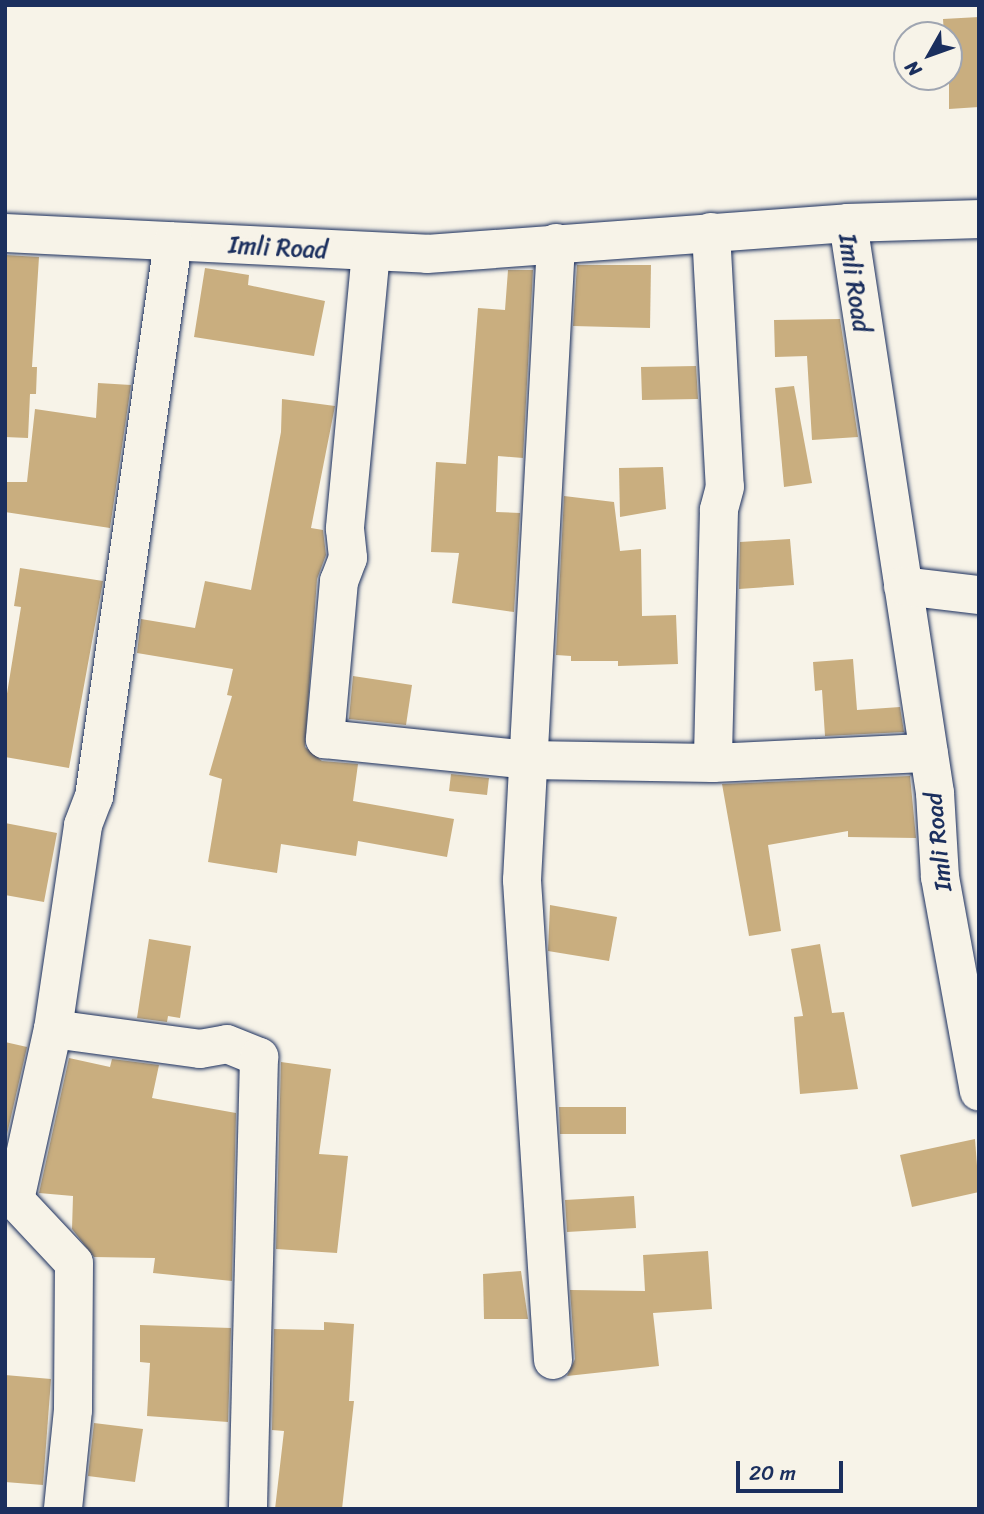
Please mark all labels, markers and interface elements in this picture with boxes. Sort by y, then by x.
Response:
north arrow [893,21,963,91]
text: N [896,53,930,84]
street label: Imli Road [228,231,328,265]
street label: Imli Road [832,232,876,334]
street label: Imli Road [919,791,959,893]
scale bar [739,1448,846,1492]
text: 20 m [749,1454,796,1492]

